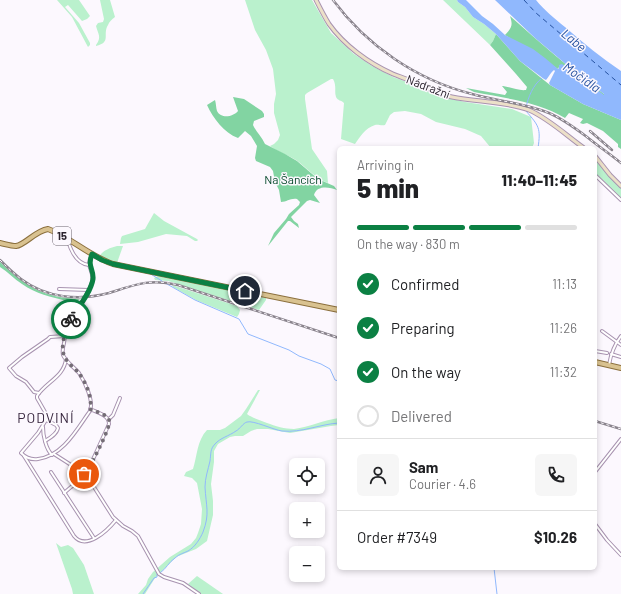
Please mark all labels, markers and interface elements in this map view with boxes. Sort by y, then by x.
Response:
water label: Labe [558,25,590,55]
water label: Močidla [560,58,604,96]
street label: Nádražní [405,71,453,101]
text: Arriving in [357,157,414,173]
text: 11:40–11:45 [501,171,577,189]
park label: Na Šancích [264,172,322,186]
text: 5 min [357,172,419,203]
road number: 15 [53,227,71,245]
text: On the way · 830 m [357,236,460,252]
icon: check [357,273,379,295]
pin [228,274,262,308]
text: Confirmed [391,275,459,293]
text: 11:13 [552,276,577,292]
icon: home [234,280,256,302]
courier [51,299,91,339]
icon: bike [60,308,82,330]
icon: check [357,317,379,339]
text: Preparing [391,319,455,337]
text: 11:26 [550,320,577,336]
icon: check [357,361,379,383]
text: On the way [391,363,461,381]
text: 11:32 [550,364,577,380]
text: Delivered [391,407,452,425]
district label: PODVINÍ [17,409,75,426]
button: person [357,454,399,496]
button: phone [535,454,577,496]
pin [67,457,101,491]
map controls [289,458,325,582]
button: locate [289,458,325,494]
text: Sam [409,458,438,476]
icon: bag [73,463,95,485]
text: Courier · 4.6 [409,476,476,492]
button: + [289,502,325,538]
text: Order #7349 [357,528,437,546]
text: $10.26 [534,528,577,546]
button: − [289,546,325,582]

